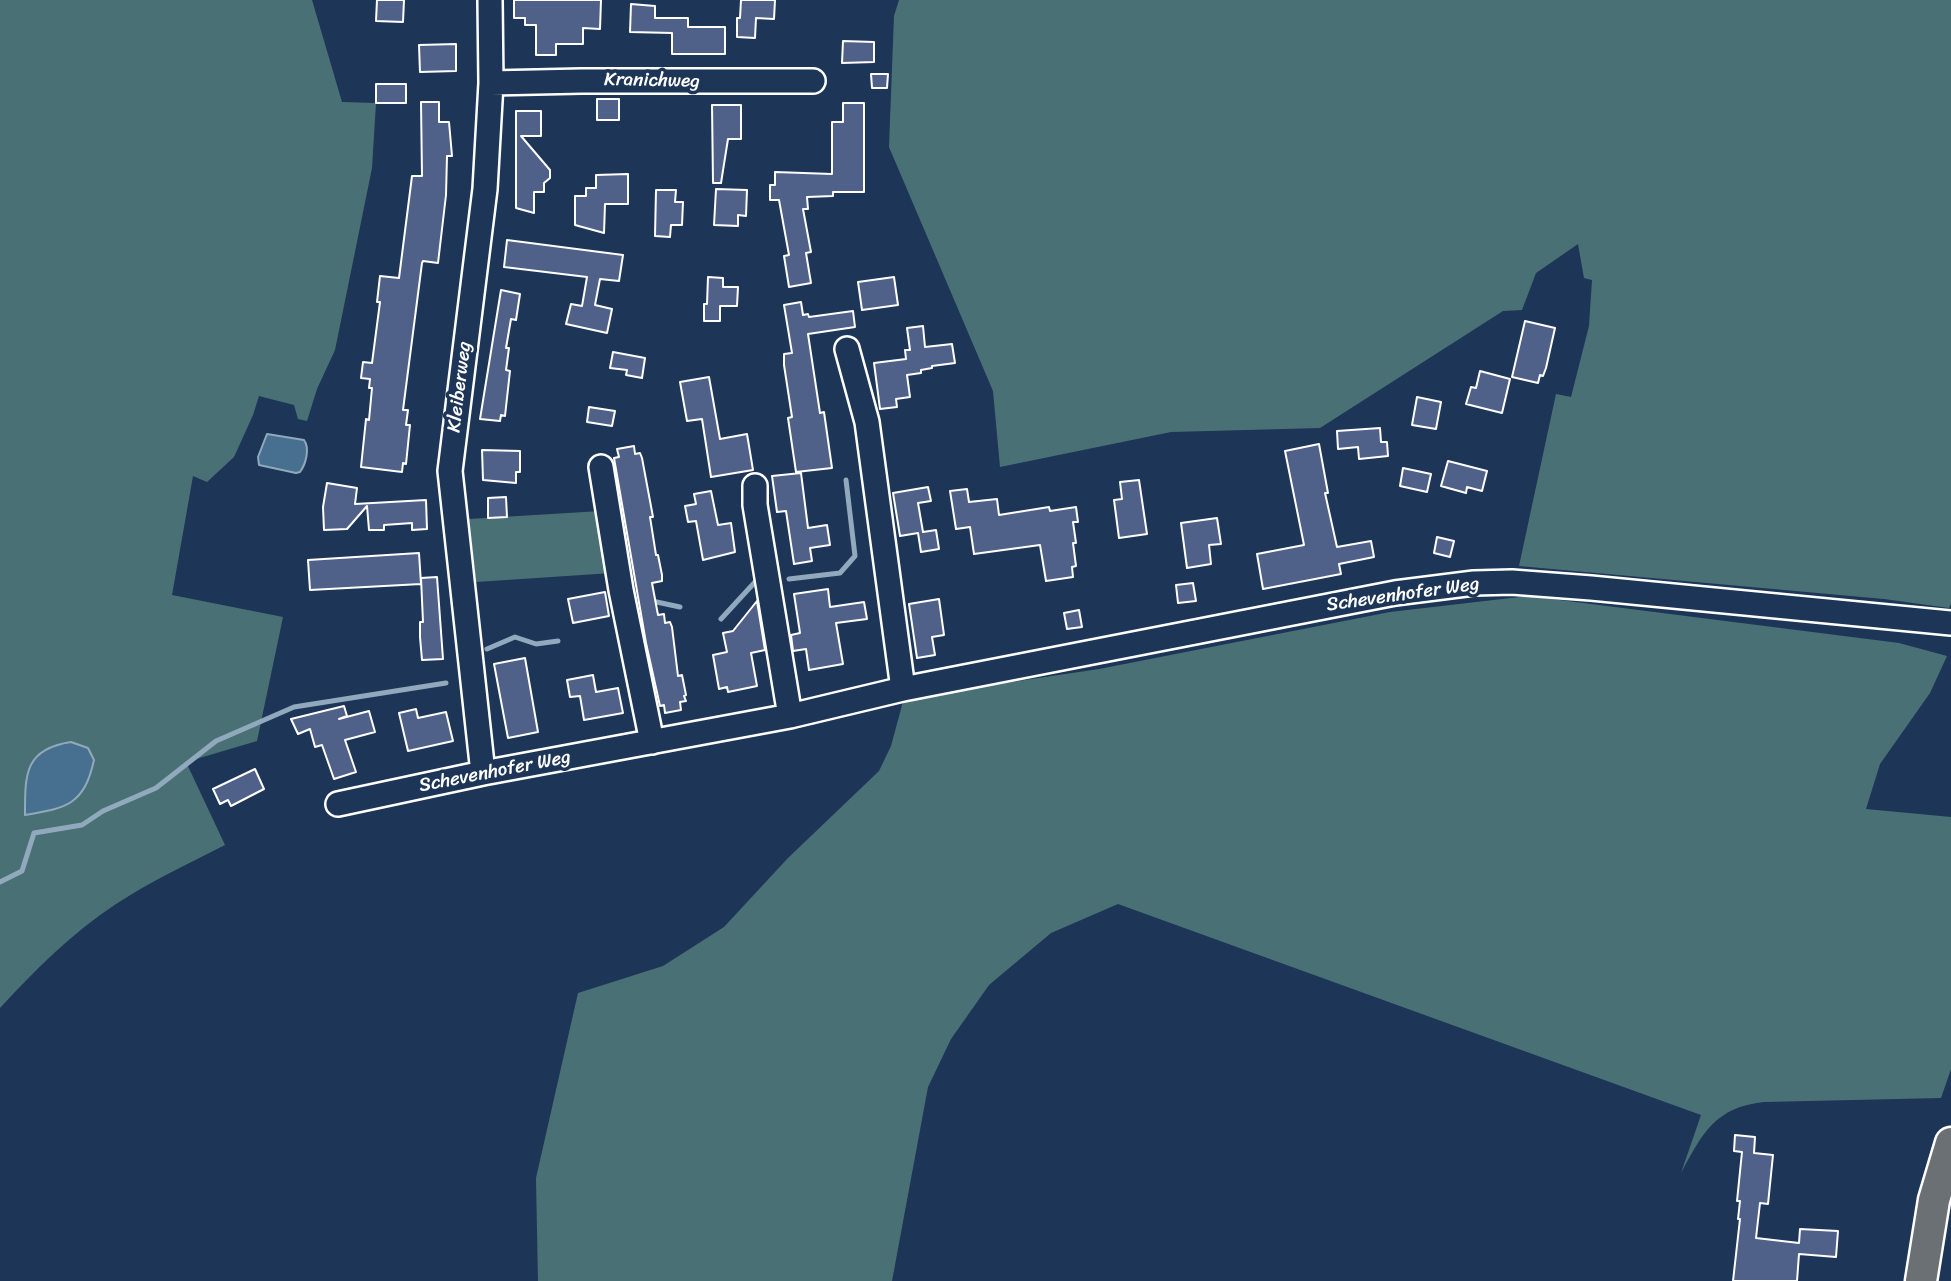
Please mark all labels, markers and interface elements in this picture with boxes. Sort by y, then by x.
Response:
street label: Kranichweg [604,69,700,93]
street label: Kleiberweg [443,340,477,434]
street label: Schevenhofer Weg [1325,573,1481,617]
street label: Schevenhofer Weg [417,746,573,798]

